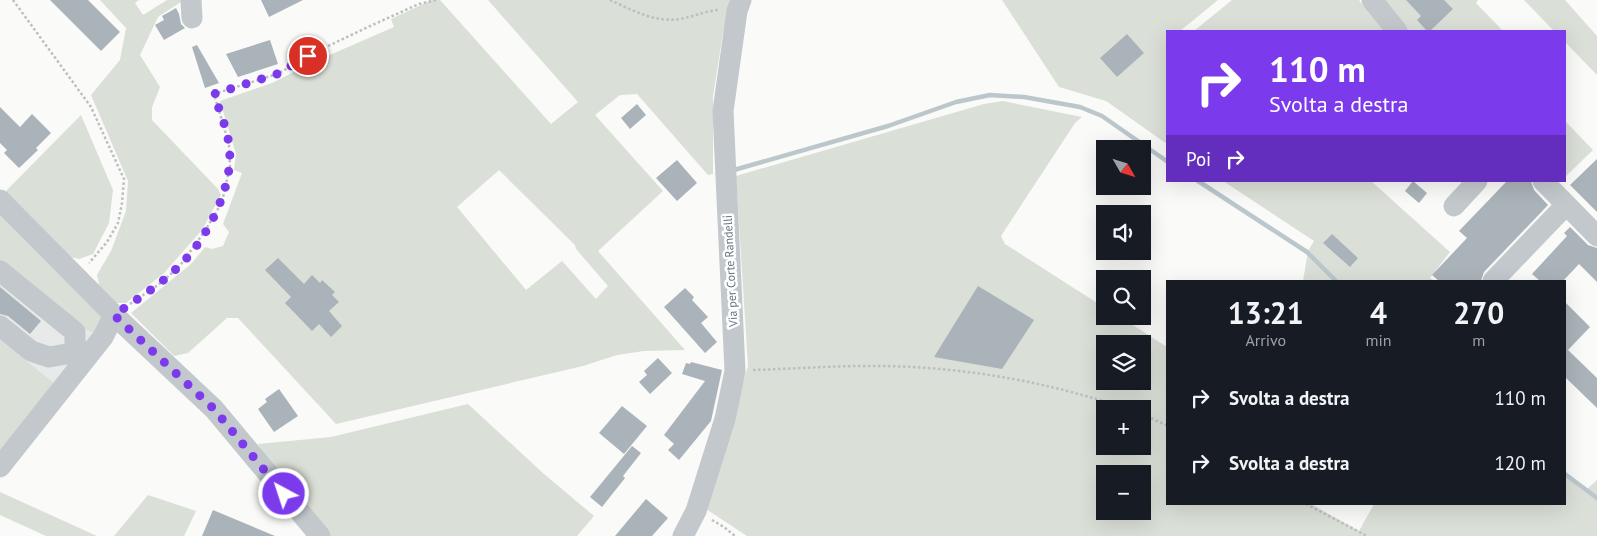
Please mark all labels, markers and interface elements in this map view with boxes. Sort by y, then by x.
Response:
pin [287,35,329,77]
icon: arrive [294,42,322,70]
text: 110 m [1269,46,1366,92]
icon: right [1186,50,1251,115]
text: Svolta a destra [1269,90,1408,118]
north arrow [1096,140,1151,195]
map controls [1096,140,1151,520]
icon: right [1221,145,1249,173]
text: Poi [1186,147,1211,171]
button: sound [1096,205,1151,260]
street label: Via per Corte Randelli [720,215,740,328]
button: search [1096,270,1151,325]
text: 13:21 [1228,293,1304,332]
text: 4 [1370,293,1387,332]
text: 270 [1453,293,1504,332]
text: Arrivo [1245,330,1286,350]
text: min [1366,330,1392,350]
text: m [1472,330,1485,350]
button: layers [1096,335,1151,390]
icon: right [1186,384,1214,412]
text: Svolta a destra [1229,386,1350,410]
text: 110 m [1494,386,1546,410]
button: + [1096,400,1151,455]
icon: right [1186,449,1214,477]
text: Svolta a destra [1229,451,1350,475]
text: 120 m [1494,451,1546,475]
button: − [1096,465,1151,520]
position arrow [257,467,309,519]

